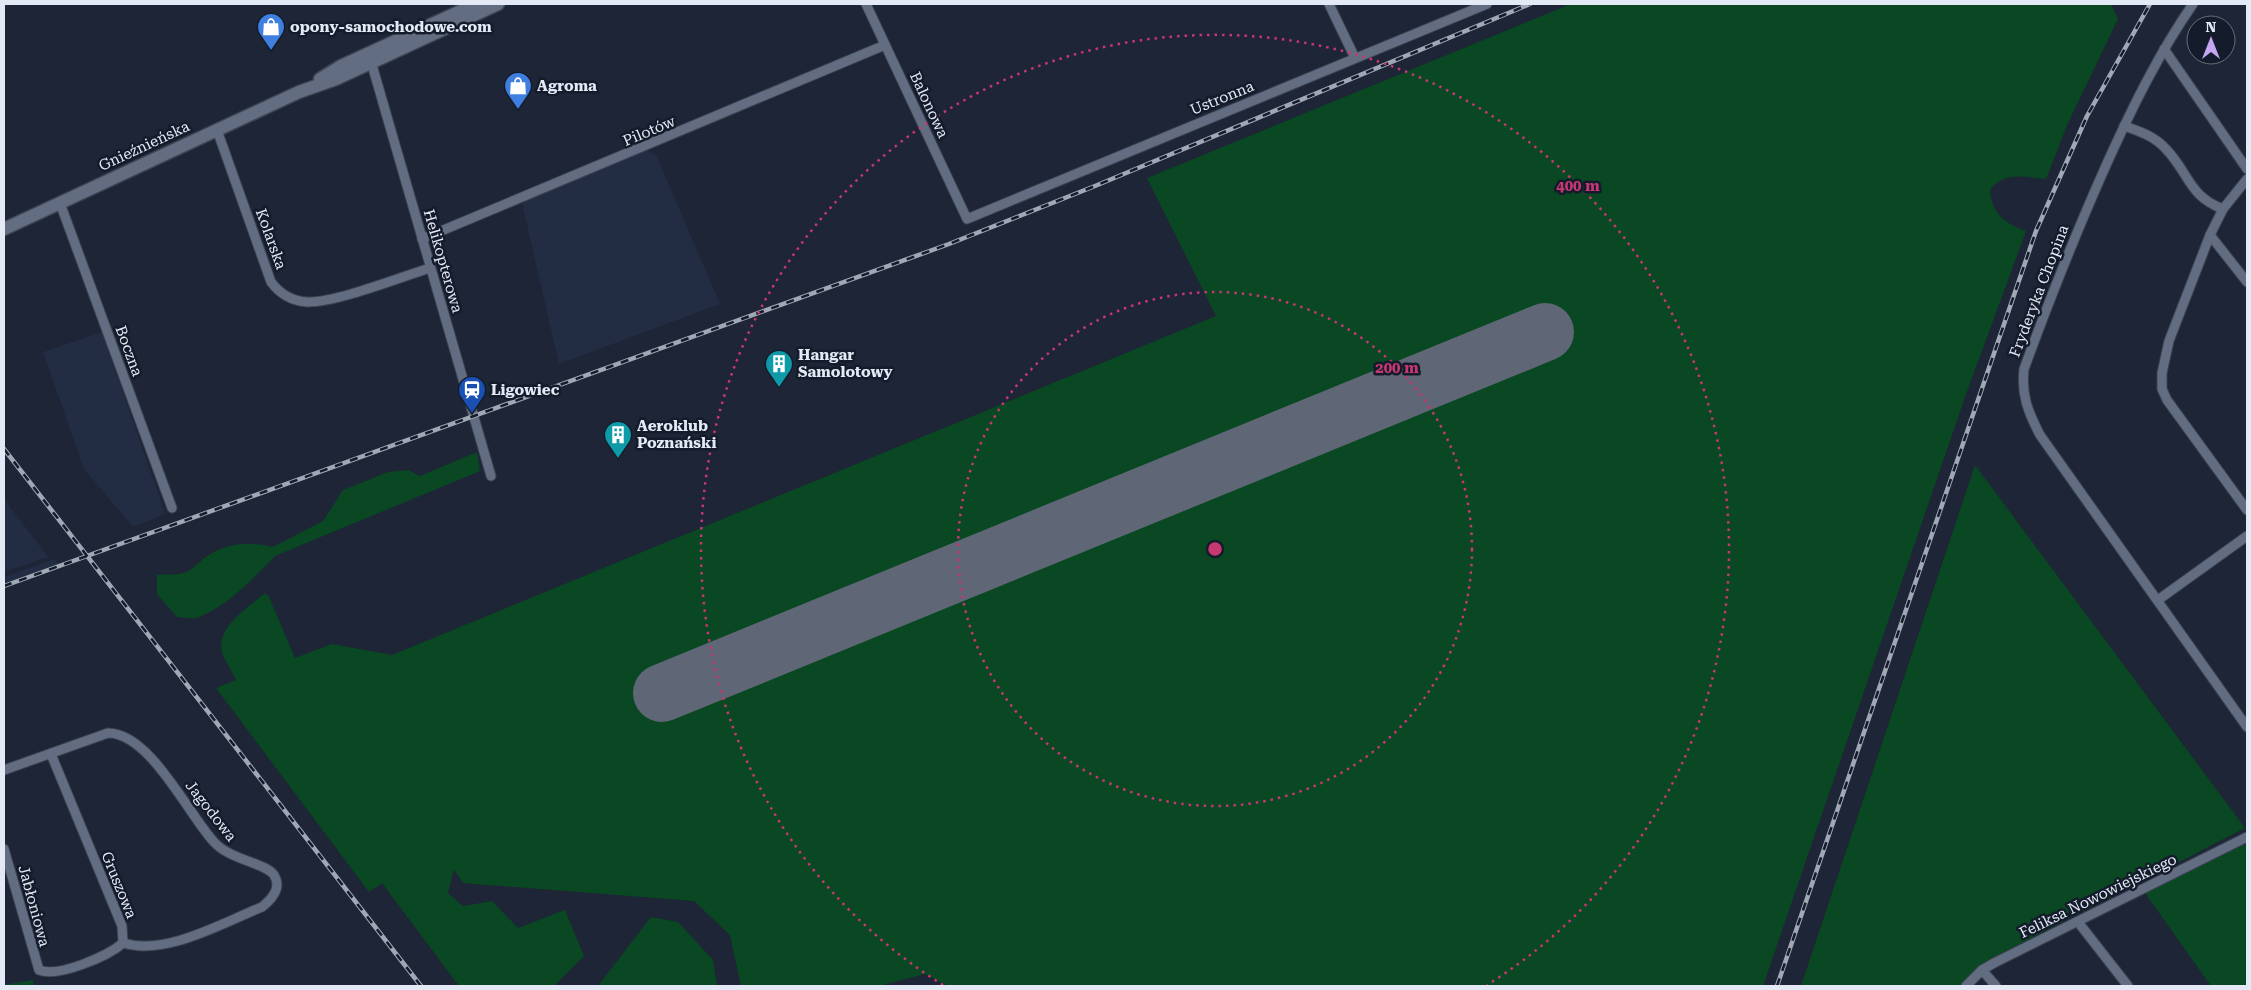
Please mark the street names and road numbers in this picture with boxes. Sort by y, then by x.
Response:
street label: Balonowa [906,69,952,141]
street label: Ustronna [1187,77,1257,119]
street label: Pilotów [620,112,678,150]
street label: Gnieźnieńska [96,117,192,175]
street label: Kolarska [252,206,290,272]
street label: Helikopterowa [420,207,466,315]
street label: Fryderyka Chopina [2006,222,2072,360]
street label: Boczna [112,323,146,379]
street label: Jagodowa [182,777,240,845]
street label: Gruszowa [97,849,141,921]
street label: Feliksa Nowowiejskiego [2016,850,2180,942]
street label: Jabłoniowa [14,863,54,949]

